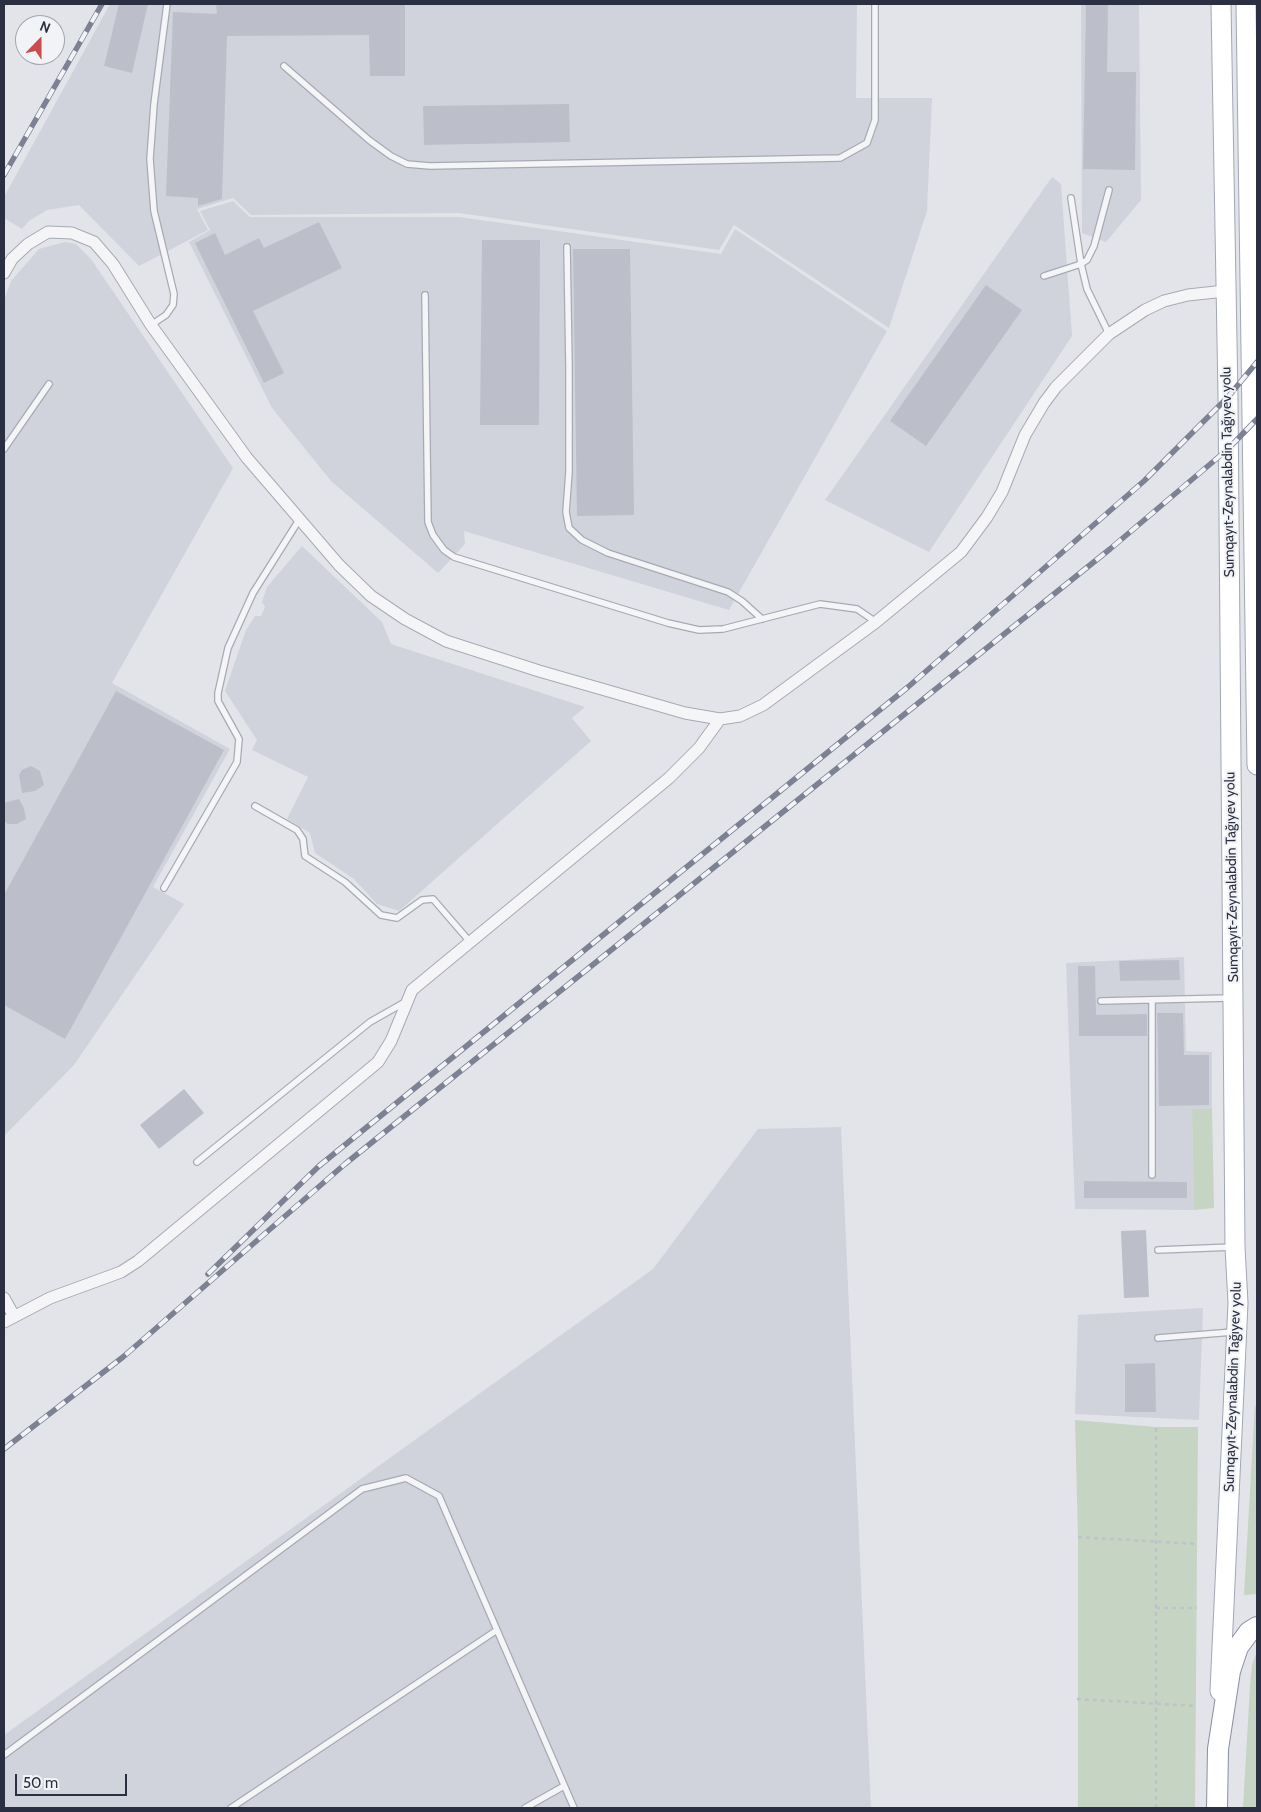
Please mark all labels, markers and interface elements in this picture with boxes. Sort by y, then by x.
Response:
north arrow [15,15,65,65]
text: N [37,17,53,37]
street label: Sumqayıt-Zeynalabdin Tağıyev yolu [1218,367,1238,577]
street label: Sumqayıt-Zeynalabdin Tağıyev yolu [1222,772,1242,982]
street label: Sumqayıt-Zeynalabdin Tağıyev yolu [1221,1282,1245,1492]
scale bar [18,1764,130,1796]
text: 50 m [23,1774,58,1792]

